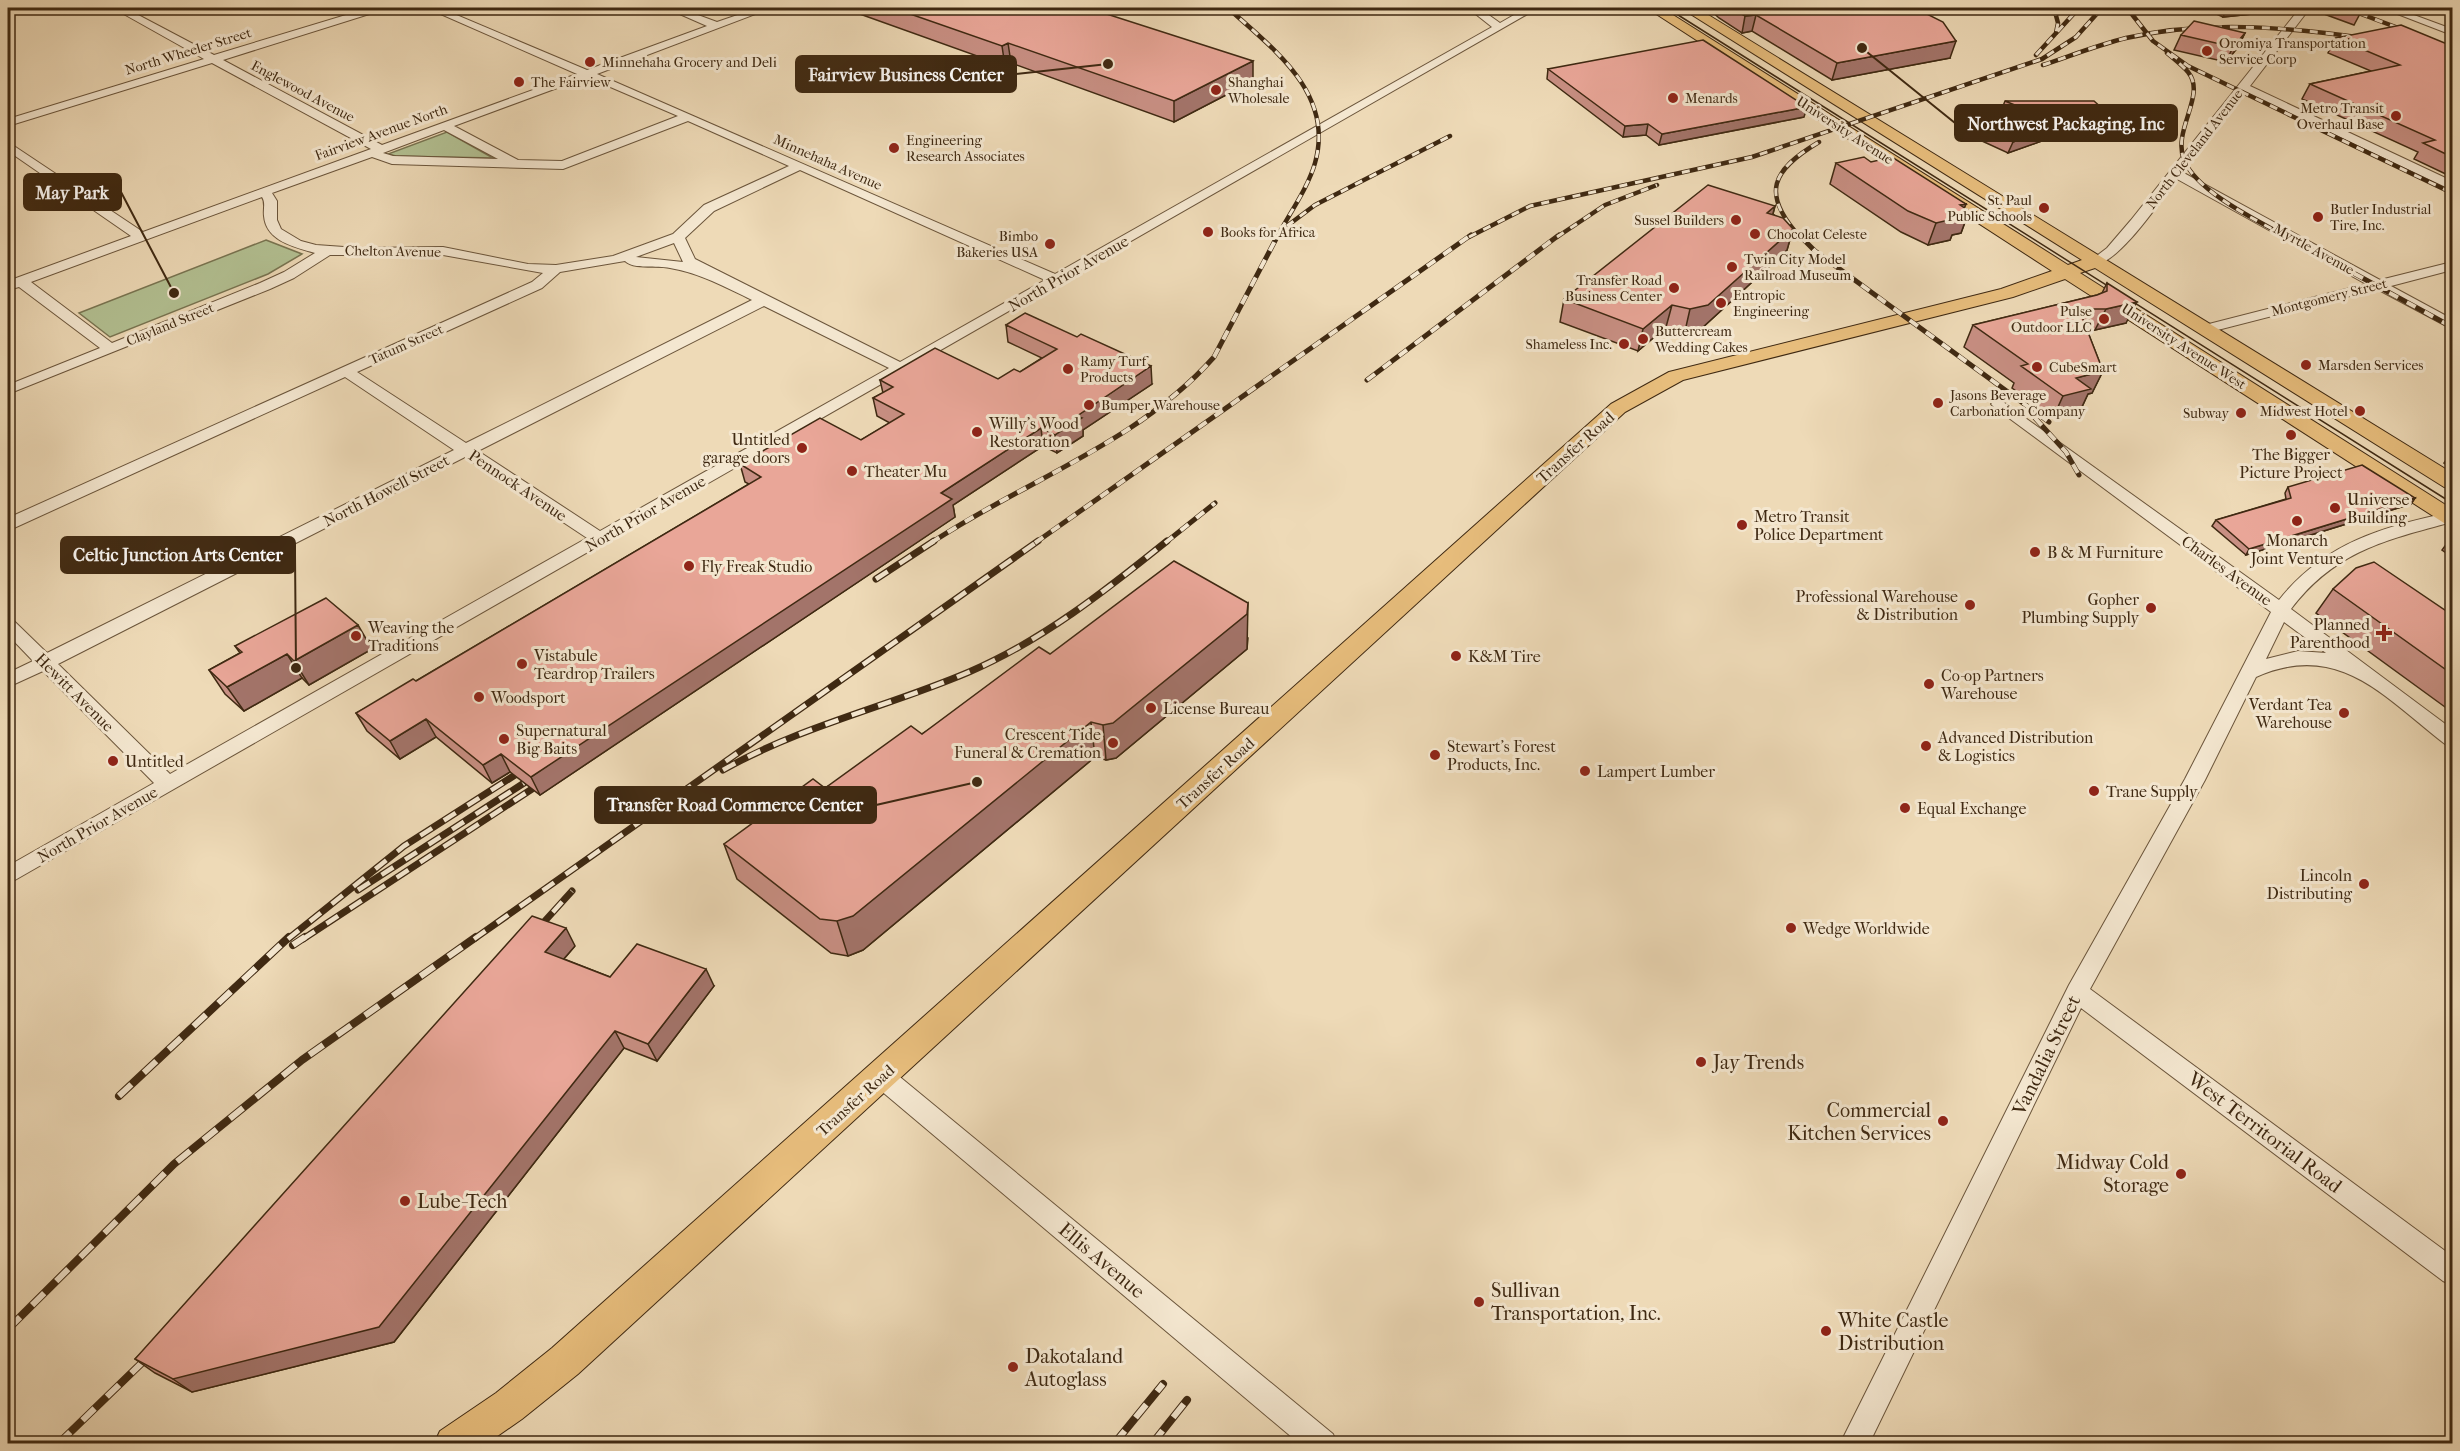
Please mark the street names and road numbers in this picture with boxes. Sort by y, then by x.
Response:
street label: North Wheeler Street [123,24,253,79]
street label: Englewood Avenue [248,57,358,126]
street label: North Cleveland Avenue [2142,86,2246,212]
street label: University Avenue [1793,93,1897,168]
street label: Fairview Avenue North [313,101,450,164]
street label: Minnehaha Avenue [771,131,885,194]
street label: Myrtle Avenue [2270,220,2357,279]
street label: North Prior Avenue [1005,231,1132,316]
street label: Chelton Avenue [345,242,441,261]
street label: Montgomery Street [2269,275,2389,320]
street label: Clayland Street [124,299,216,350]
street label: University Avenue West [2118,300,2249,393]
street label: Tatum Street [367,321,446,368]
street label: Transfer Road [1533,407,1618,487]
street label: Pennock Avenue [465,446,570,525]
street label: North Howell Street [320,450,453,530]
street label: North Prior Avenue [582,471,709,556]
street label: Charles Avenue [2178,531,2276,610]
street label: Hewitt Avenue [31,649,118,736]
street label: Transfer Road [1173,733,1258,813]
street label: North Prior Avenue [34,782,161,867]
street label: Vandalia Street [2007,992,2085,1120]
street label: Transfer Road [813,1060,898,1140]
street label: West Territorial Road [2182,1066,2347,1198]
street label: Ellis Avenue [1054,1218,1150,1303]

